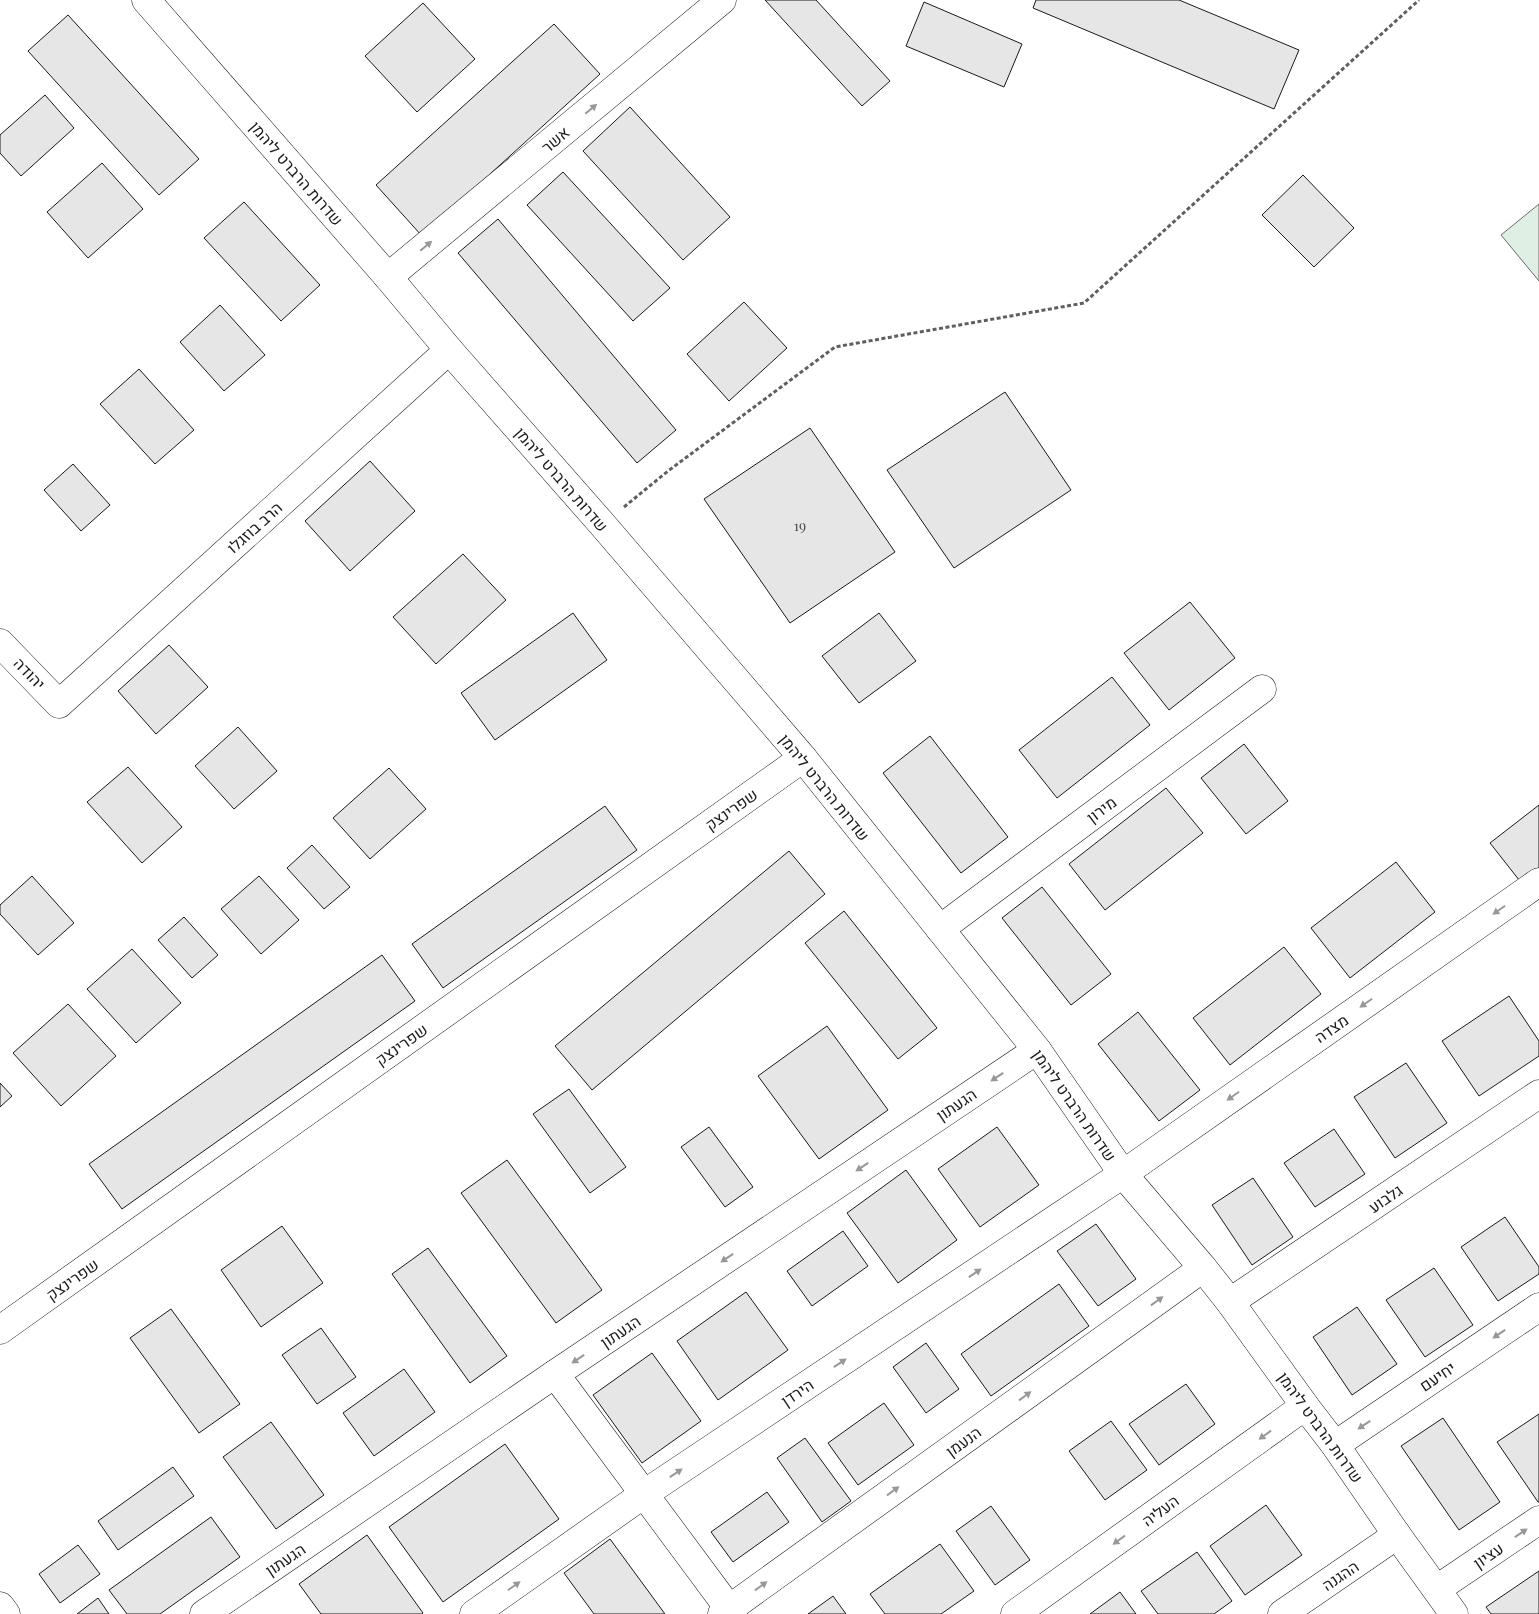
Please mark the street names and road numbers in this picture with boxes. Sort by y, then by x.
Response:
street label: שדרות הרברט ליהמן [246,116,348,230]
street label: אשר [536,121,574,157]
street label: שדרות הרברט ליהמן [511,422,613,536]
street label: הרב בוזגלו [222,497,286,557]
street label: יהודה [10,653,50,693]
street label: שדרות הרברט ליהמן [775,729,875,845]
street label: שפרינצק [700,783,762,835]
street label: מירון [1082,791,1120,827]
street label: מצדה [1310,1009,1352,1047]
street label: שפרינצק [370,1018,432,1070]
street label: שדרות הרברט ליהמן [1028,1045,1122,1165]
street label: הגעתון [932,1083,980,1125]
street label: גלבוע [1364,1179,1406,1217]
street label: שפרינצק [41,1253,103,1305]
street label: הגעתון [596,1310,644,1352]
street label: יחיעם [1415,1356,1459,1396]
street label: שדרות הרברט ליהמן [1274,1367,1368,1487]
street label: הירדן [777,1374,817,1410]
street label: הנעמן [941,1421,985,1461]
street label: העליה [1137,1489,1183,1531]
street label: עציון [1469,1537,1507,1573]
street label: הגעתון [261,1538,309,1580]
street label: ההגנה [1317,1555,1363,1595]

